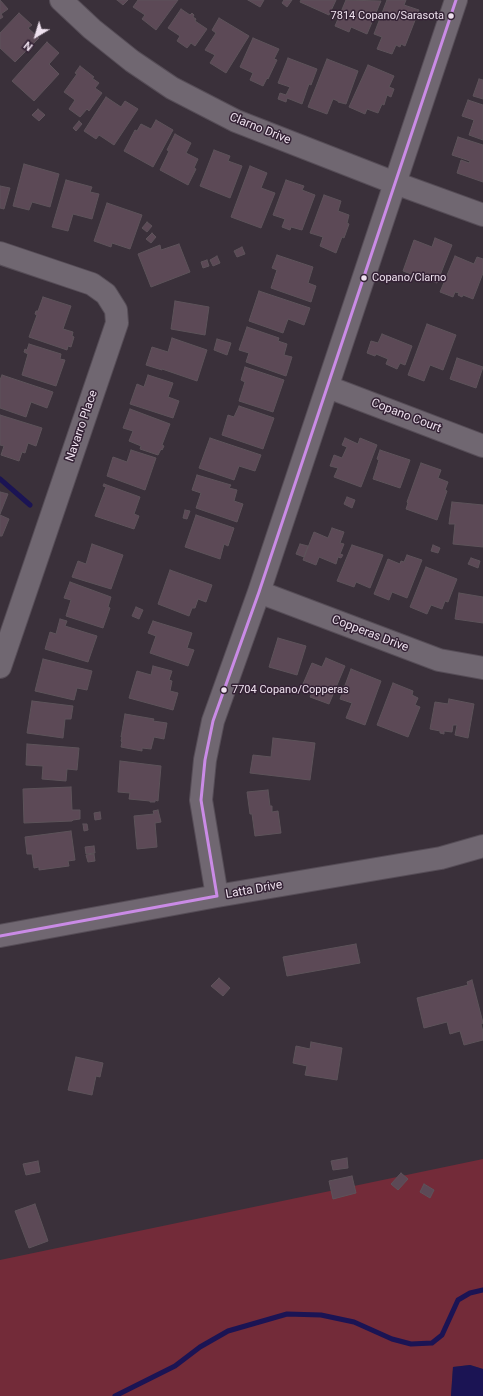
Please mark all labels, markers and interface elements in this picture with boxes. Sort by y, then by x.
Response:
place label: 7814 Copano/Sarasota [331,9,444,23]
marker: 7814 Copano/Sarasota [446,11,456,21]
north arrow [16,16,56,56]
text: N [21,38,35,53]
street label: Clarno Drive [227,110,293,148]
place label: Copano/Clarno [372,271,446,285]
marker: Copano/Clarno [359,273,369,283]
street label: Navarro Place [63,388,101,464]
street label: Copano Court [369,396,443,436]
street label: Copperas Drive [330,613,410,655]
place label: 7704 Copano/Copperas [232,683,349,697]
marker: 7704 Copano/Copperas [219,685,229,695]
street label: Latta Drive [225,878,283,902]

